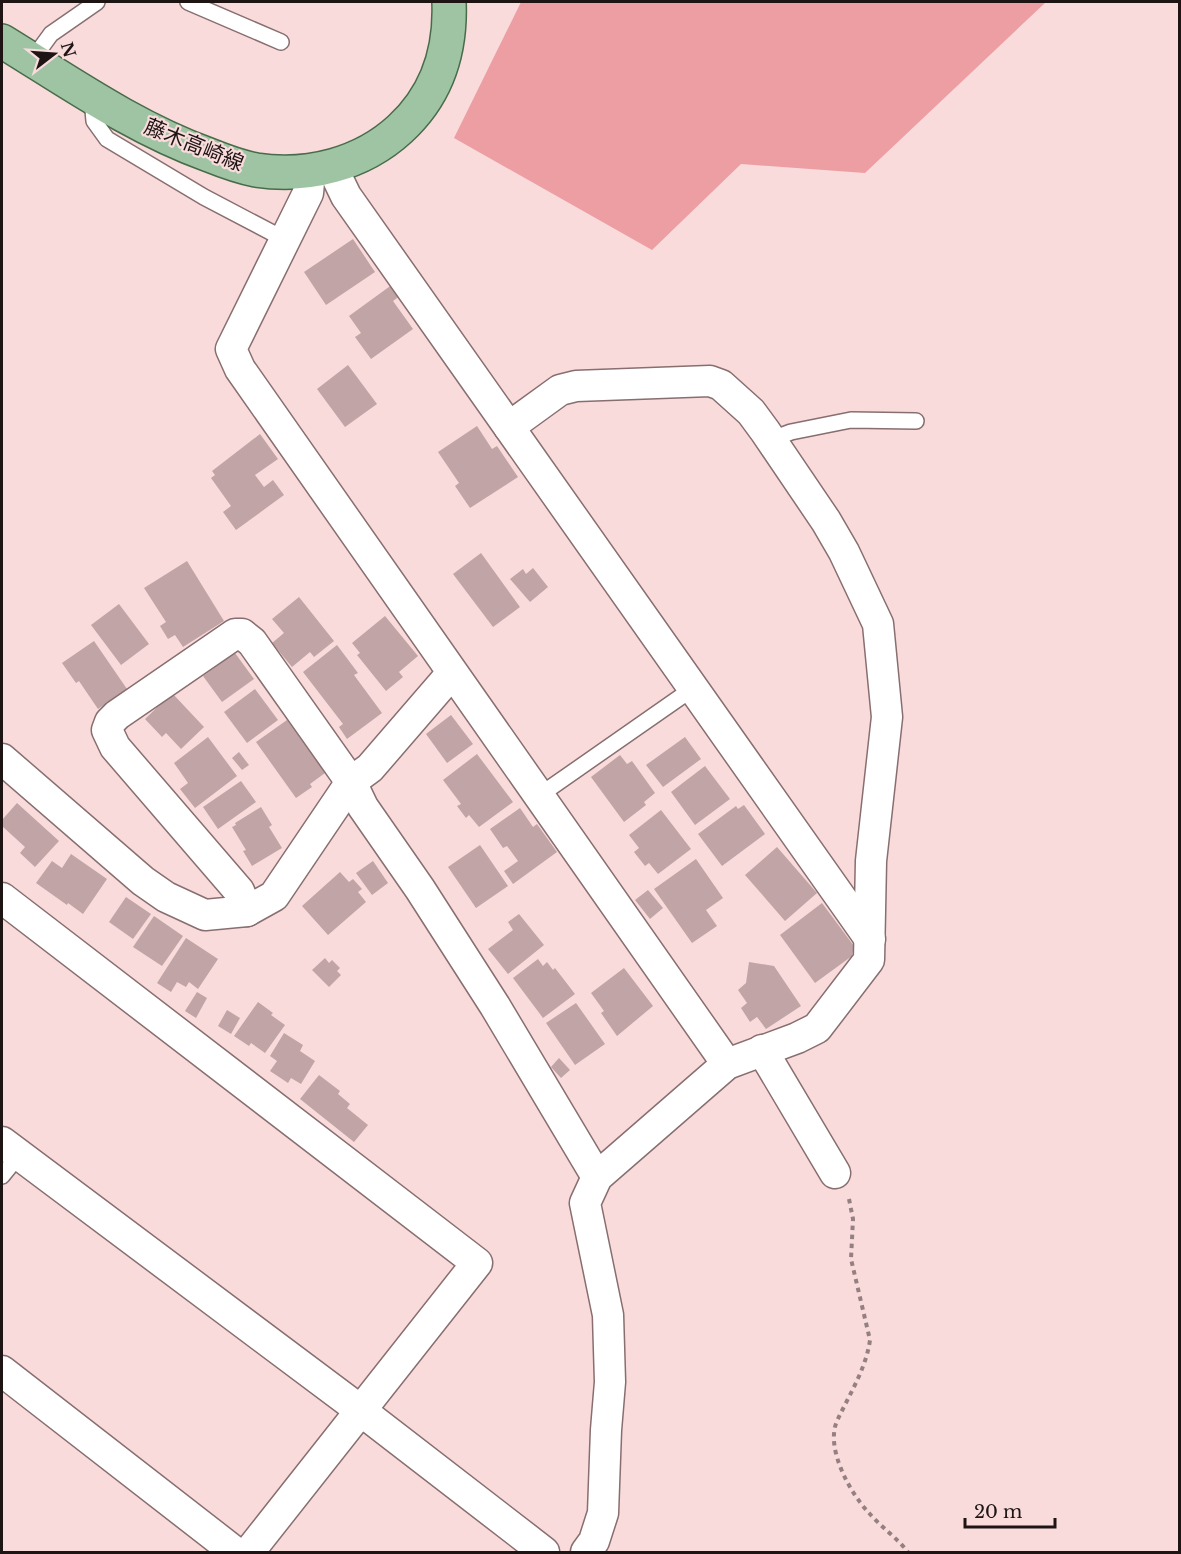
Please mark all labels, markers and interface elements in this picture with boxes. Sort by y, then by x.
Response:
north arrow [24,24,84,84]
text: N [57,39,80,60]
street label: 藤木高崎線 [140,113,248,177]
scale bar [965,1491,1055,1529]
text: 20 m [974,1501,1022,1523]

